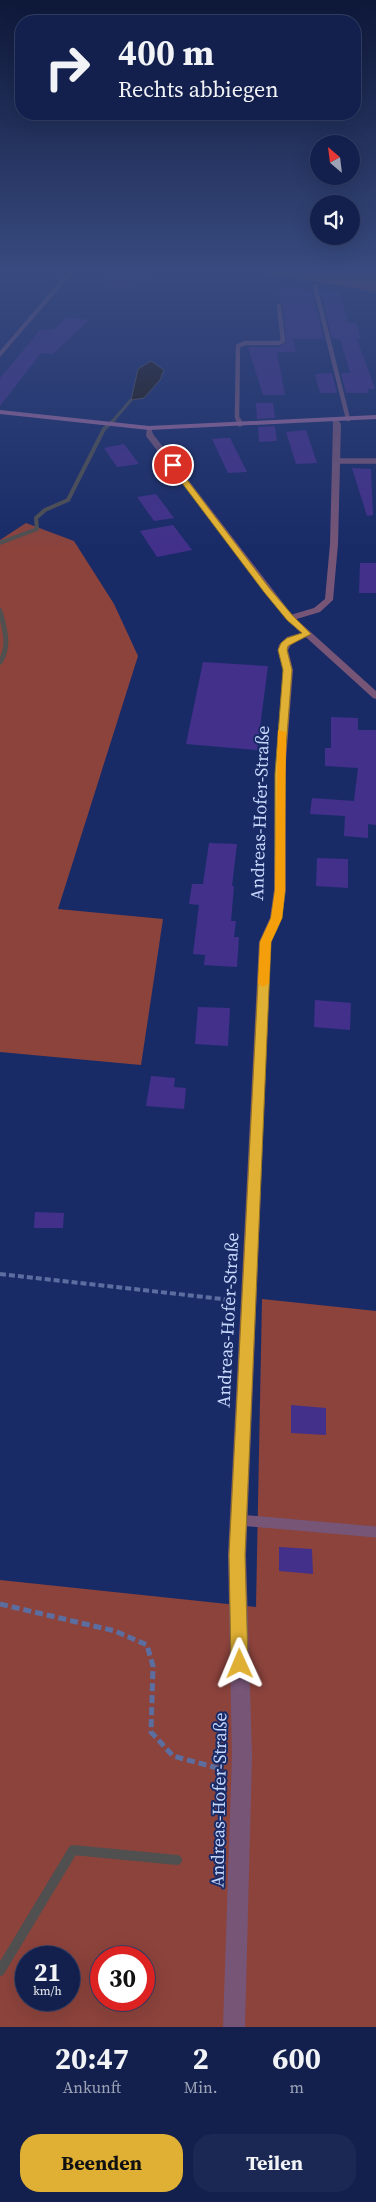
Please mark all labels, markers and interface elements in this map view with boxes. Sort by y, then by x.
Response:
text: 400 m [118,29,214,77]
icon: right [35,35,100,100]
text: Rechts abbiegen [118,74,279,104]
north arrow [310,135,360,185]
map controls [310,135,360,245]
button: sound [310,195,360,245]
pin [152,444,194,486]
icon: arrive [159,451,187,479]
street label: Andreas-Hofer-Straße [244,725,275,901]
street label: Andreas-Hofer-Straße [210,1232,245,1408]
position arrow [213,1637,265,1689]
street label: Andreas-Hofer-Straße [204,1712,233,1888]
speed limit sign: 30 [90,1946,155,2011]
text: 21 [34,1955,61,1989]
text: km/h [33,1983,62,1999]
text: 20:47 [55,2038,129,2079]
text: 2 [192,2038,209,2079]
text: 600 [272,2038,321,2079]
text: Ankunft [63,2076,121,2098]
text: Min. [184,2076,217,2098]
text: m [290,2076,304,2098]
button: Beenden [20,2134,183,2192]
button: Teilen [193,2134,356,2192]

